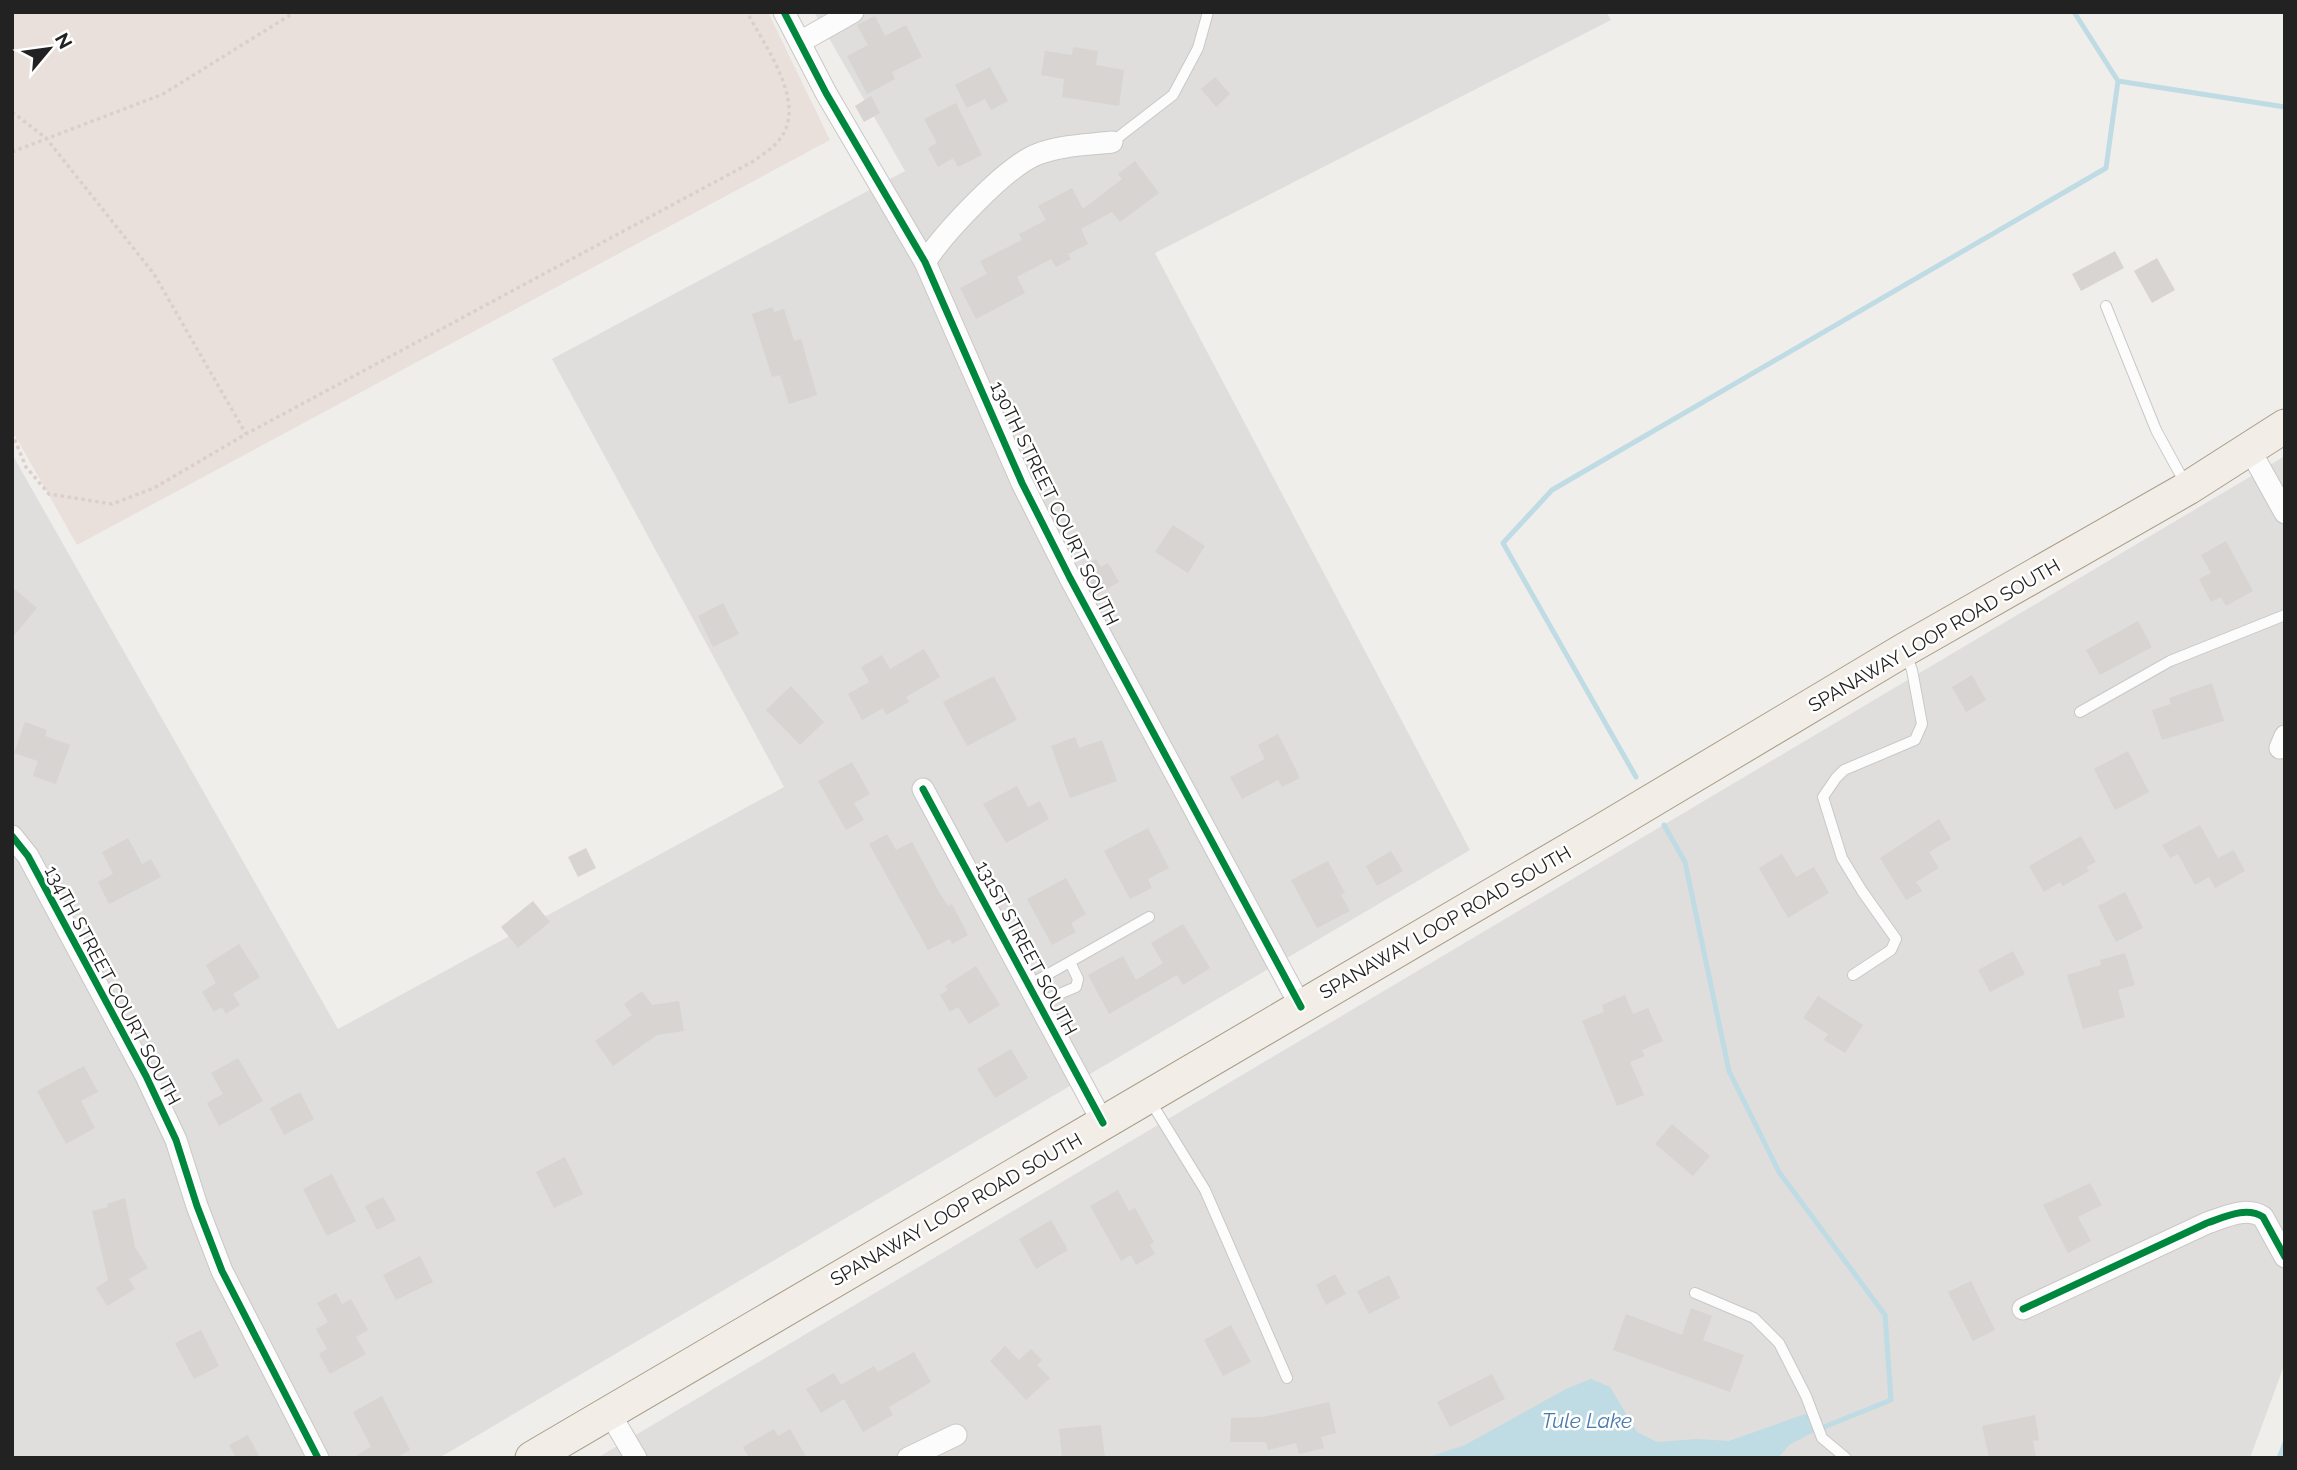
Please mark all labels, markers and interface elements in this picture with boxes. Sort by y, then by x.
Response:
north arrow [14,14,84,84]
text: N [51,29,77,52]
street label: 130TH STREET COURT SOUTH [986,377,1124,629]
street label: SPANAWAY LOOP ROAD SOUTH [1804,554,2064,716]
street label: SPANAWAY LOOP ROAD SOUTH [1315,841,1575,1003]
street label: 131ST STREET SOUTH [972,857,1082,1039]
street label: 134TH STREET COURT SOUTH [40,861,186,1109]
street label: SPANAWAY LOOP ROAD SOUTH [826,1128,1086,1290]
water label: Tule Lake [1542,1408,1632,1433]

